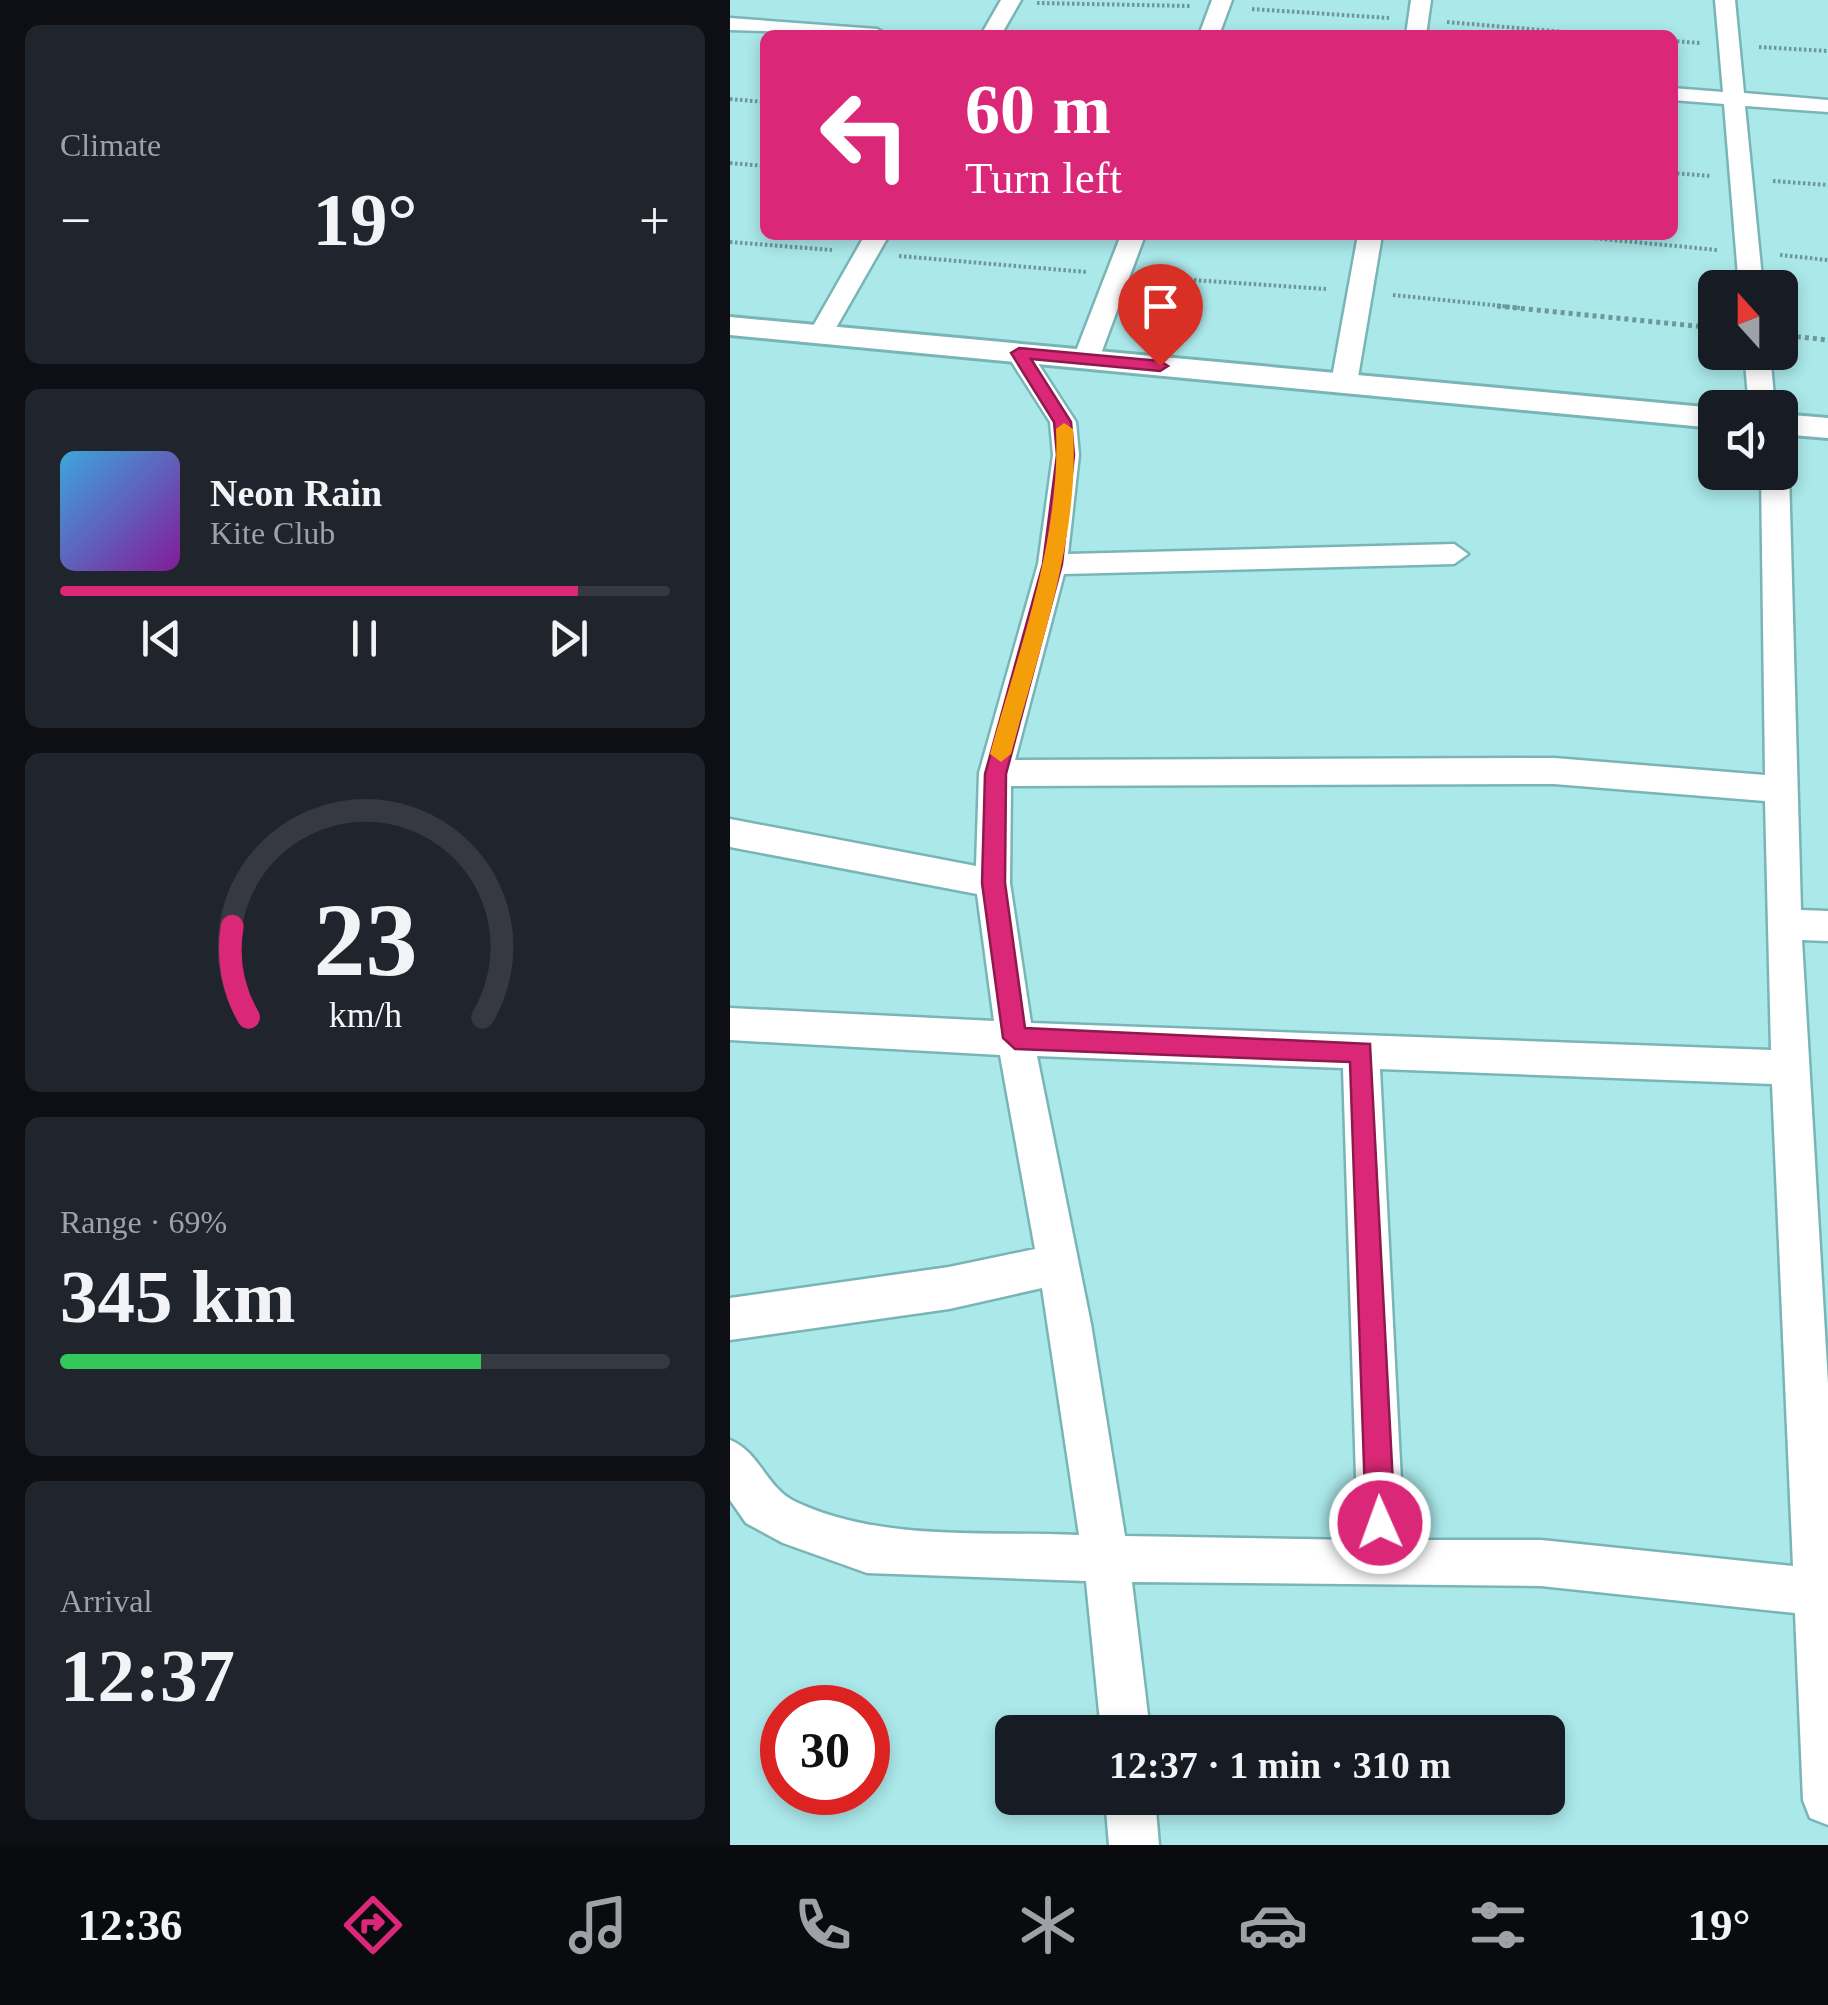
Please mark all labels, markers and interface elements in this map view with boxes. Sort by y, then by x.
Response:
icon: left [800,70,930,200]
text: 60 m [965,71,1111,148]
text: Climate [60,127,161,163]
text: Turn left [965,153,1122,203]
text: 19° [313,178,418,261]
text: − [60,190,91,251]
text: + [639,190,670,251]
pin [1118,264,1203,367]
north arrow [1698,270,1798,370]
map controls [1698,270,1798,490]
icon: arrive [1133,279,1188,334]
button: sound [1698,390,1798,490]
text: Neon Rain [210,472,382,514]
text: Kite Club [210,515,335,551]
icon: previous [134,611,189,666]
icon: pause [337,611,392,666]
icon: next [541,611,596,666]
text: 23 [313,882,417,997]
text: km/h [328,995,402,1035]
text: Range · 69% [60,1204,227,1240]
text: 345 km [60,1255,295,1338]
position arrow [1328,1471,1432,1575]
text: Arrival [60,1583,152,1619]
text: 12:37 [60,1634,235,1717]
speed limit sign: 30 [760,1685,890,1815]
text: 12:37 · 1 min · 310 m [1109,1744,1451,1786]
icon: directions [338,1890,408,1960]
icon: music [563,1890,633,1960]
icon: phone [788,1890,858,1960]
icon: climate [1013,1890,1083,1960]
icon: car [1238,1890,1308,1960]
icon: filters [1463,1890,1533,1960]
text: 12:36 [78,1900,183,1950]
text: 19° [1688,1900,1751,1950]

